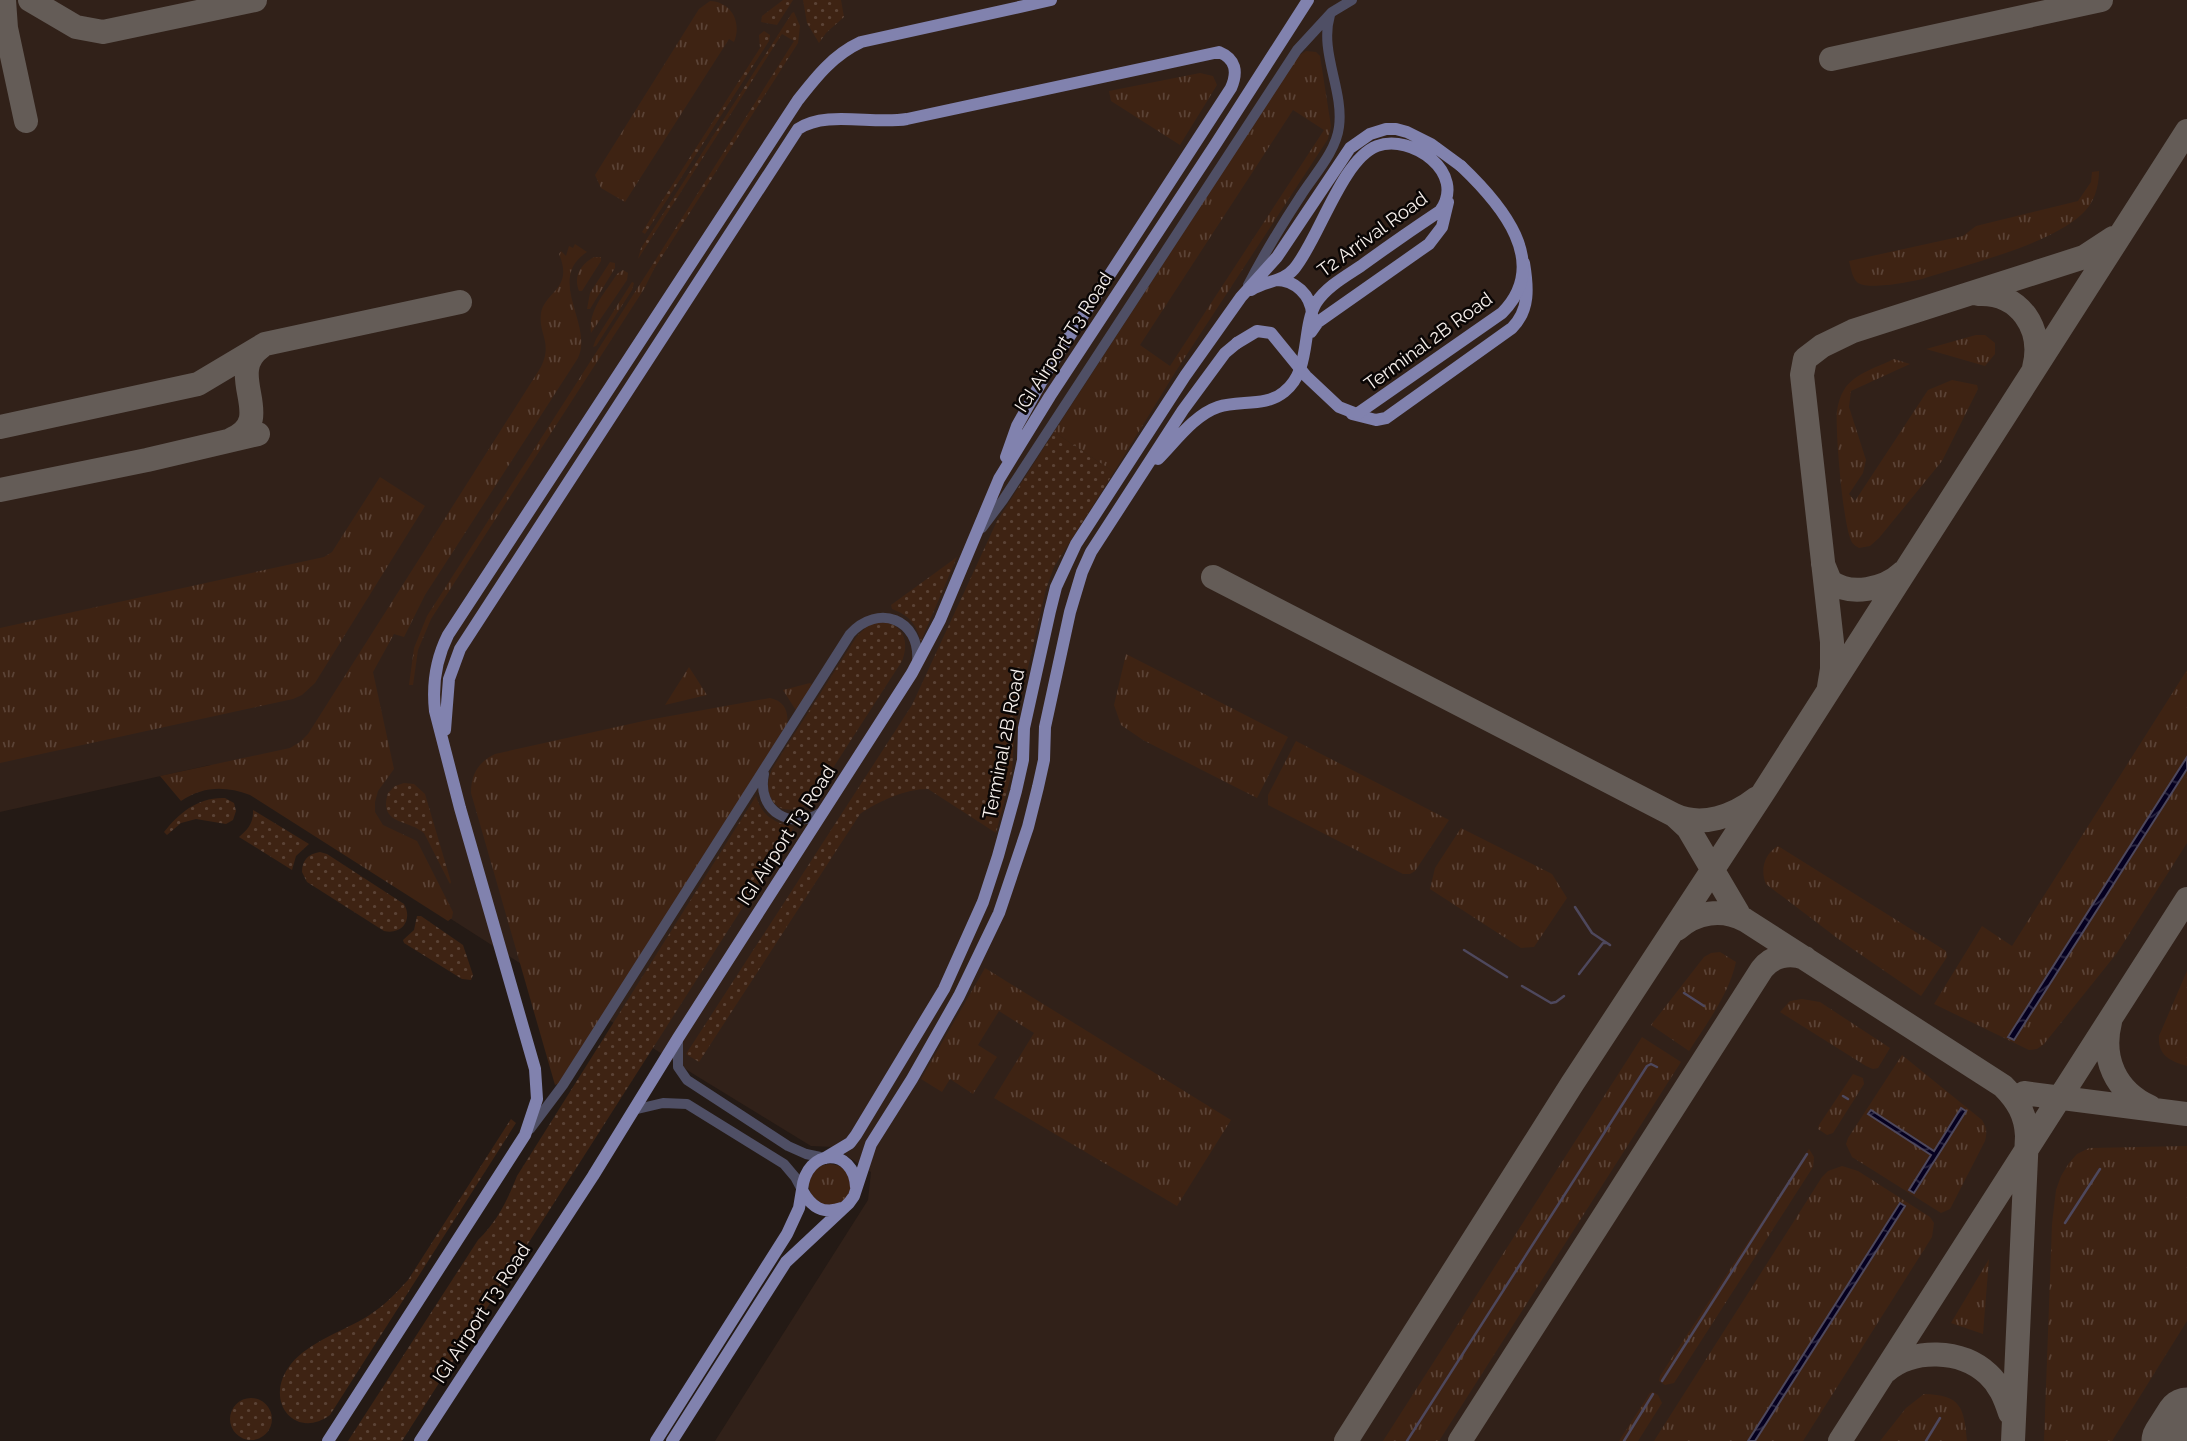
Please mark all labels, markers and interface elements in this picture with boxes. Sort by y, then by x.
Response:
street label: T2 Arrival Road [1313,187,1431,281]
street label: IGI Airport T3 Road [1010,268,1116,416]
street label: Terminal 2B Road [1360,287,1496,395]
street label: Terminal 2B Road [978,667,1028,821]
street label: IGI Airport T3 Road [733,761,839,909]
street label: IGI Airport T3 Road [428,1239,534,1387]

